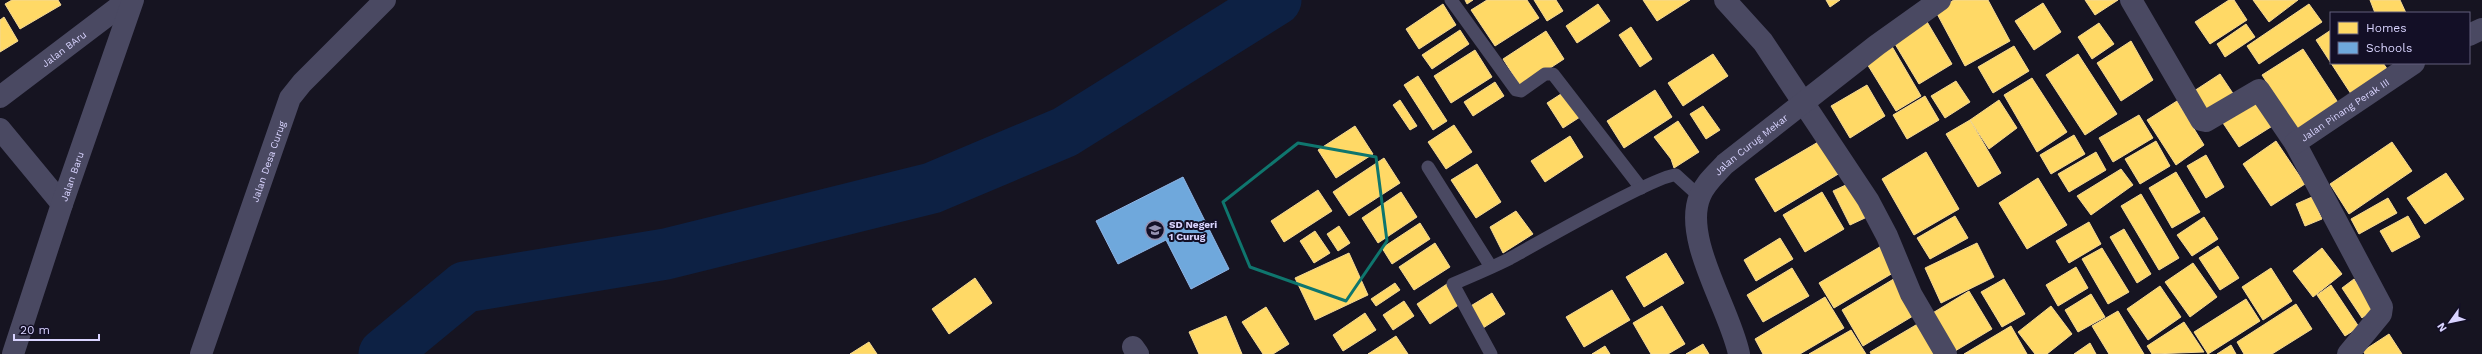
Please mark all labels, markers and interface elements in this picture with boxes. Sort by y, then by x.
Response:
legend [2330,12,2470,64]
text: Homes [2366,21,2407,35]
street label: Jalan BAru [40,29,88,69]
text: Schools [2366,41,2412,55]
street label: Jalan Pinang Perak III [2299,76,2391,144]
street label: Jalan Curug Mekar [1712,112,1790,178]
street label: Jalan Desa Curug [249,119,288,204]
street label: Jalan Baru [58,150,86,203]
school or university icon: SD Negeri 1 Curug [1144,219,1166,241]
place label: SD Negeri 1 Curug [1169,219,1217,242]
north arrow [2430,302,2470,342]
scale bar [14,316,99,342]
text: N [2434,320,2450,334]
text: 20 m [20,323,50,337]

